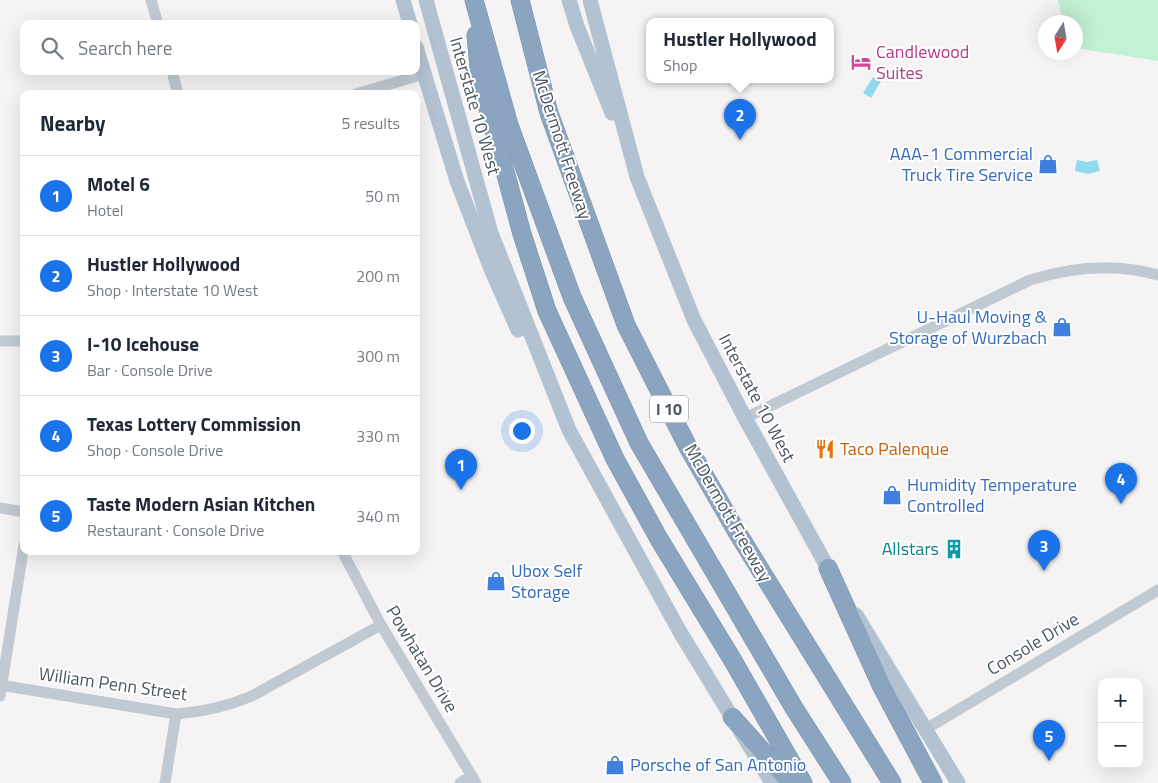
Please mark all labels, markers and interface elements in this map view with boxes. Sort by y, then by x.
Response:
north arrow [1038,15,1083,60]
popup [646,18,834,83]
search box [20,20,420,75]
text: Hustler Hollywood [663,24,817,53]
text: Search here [78,33,172,62]
icon: search [38,34,66,62]
street label: Interstate 10 West [443,34,508,179]
place label: Candlewood Suites [876,38,969,86]
hotel icon: Candlewood Suites [850,51,872,73]
text: Shop [663,53,698,77]
street label: McDermott Freeway [526,67,599,223]
pin: 2 [724,99,756,140]
text: Nearby [40,107,105,139]
text: 5 results [341,111,400,135]
place label: AAA-1 Commercial Truck Tire Service [890,140,1033,188]
shop icon: AAA-1 Commercial Truck Tire Service [1037,153,1059,175]
text: Motel 6 [87,169,150,198]
text: 1 [52,184,60,208]
text: 50 m [365,184,400,208]
text: Hotel [87,198,124,222]
text: Hustler Hollywood [87,249,240,278]
text: 2 [52,264,60,288]
text: 200 m [356,264,400,288]
text: Shop · Interstate 10 West [87,278,258,302]
place label: U-Haul Moving & Storage of Wurzbach [889,303,1048,351]
shop icon: U-Haul Moving & Storage of Wurzbach [1051,316,1073,338]
text: I-10 Icehouse [87,329,199,358]
street label: Interstate 10 West [712,329,803,467]
text: 3 [52,344,60,368]
text: 300 m [356,344,400,368]
text: Bar · Console Drive [87,358,213,382]
road number: I 10 [650,396,688,422]
text: Texas Lottery Commission [87,409,301,438]
your location [509,418,535,444]
text: 4 [52,424,60,448]
text: 330 m [356,424,400,448]
place label: Taco Palenque [840,435,949,462]
text: Shop · Console Drive [87,438,223,462]
restaurant icon: Taco Palenque [814,438,836,460]
street label: McDermott Freeway [678,439,779,587]
pin: 1 [445,449,477,490]
pin: 4 [1105,463,1137,504]
place label: Humidity Temperature Controlled [907,471,1077,519]
shop icon: Humidity Temperature Controlled [881,484,903,506]
text: Taste Modern Asian Kitchen [87,489,315,518]
text: 5 [52,504,60,528]
text: 340 m [356,504,400,528]
text: Restaurant · Console Drive [87,518,264,542]
pin: 3 [1028,530,1060,571]
place label: Allstars [882,535,939,562]
building icon: Allstars [943,538,965,560]
place label: Ubox Self Storage [511,557,582,605]
shop icon: Ubox Self Storage [485,570,507,592]
street label: Powhatan Drive [380,600,465,717]
street label: Console Drive [982,605,1084,682]
street label: William Penn Street [37,660,190,707]
map controls [1098,678,1143,768]
button: + [1098,678,1143,723]
pin: 5 [1033,720,1065,761]
button: − [1098,723,1143,768]
place label: Porsche of San Antonio [630,751,806,778]
shop icon: Porsche of San Antonio [604,754,626,776]

